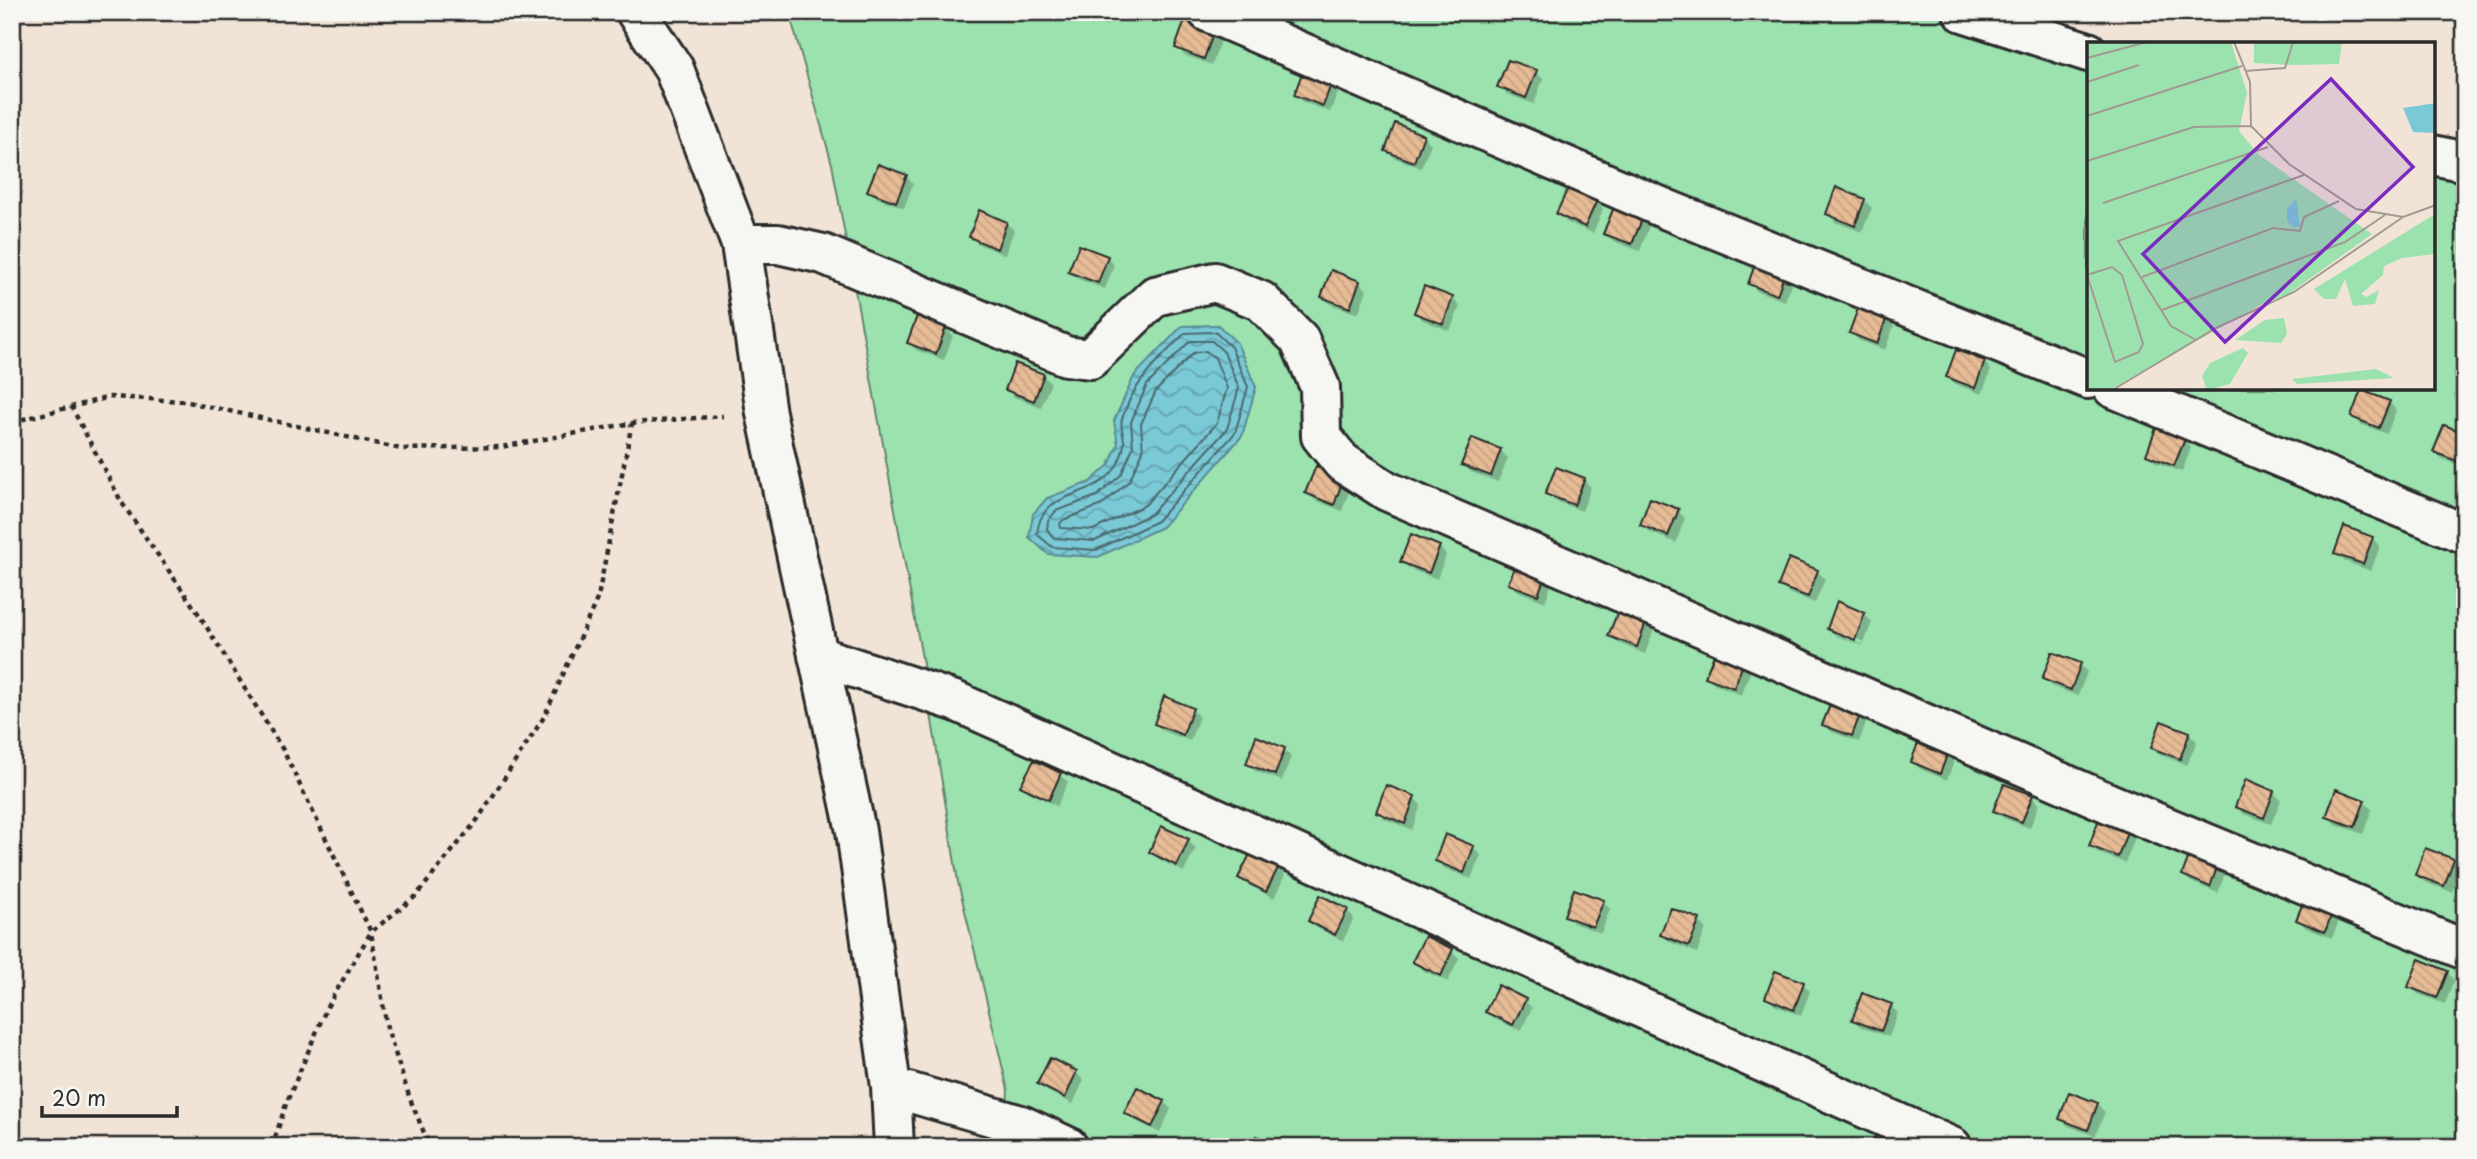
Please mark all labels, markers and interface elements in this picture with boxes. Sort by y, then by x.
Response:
inset map [2087,42,2435,390]
scale bar [42,1075,177,1119]
text: 20 m [52,1081,106,1113]

